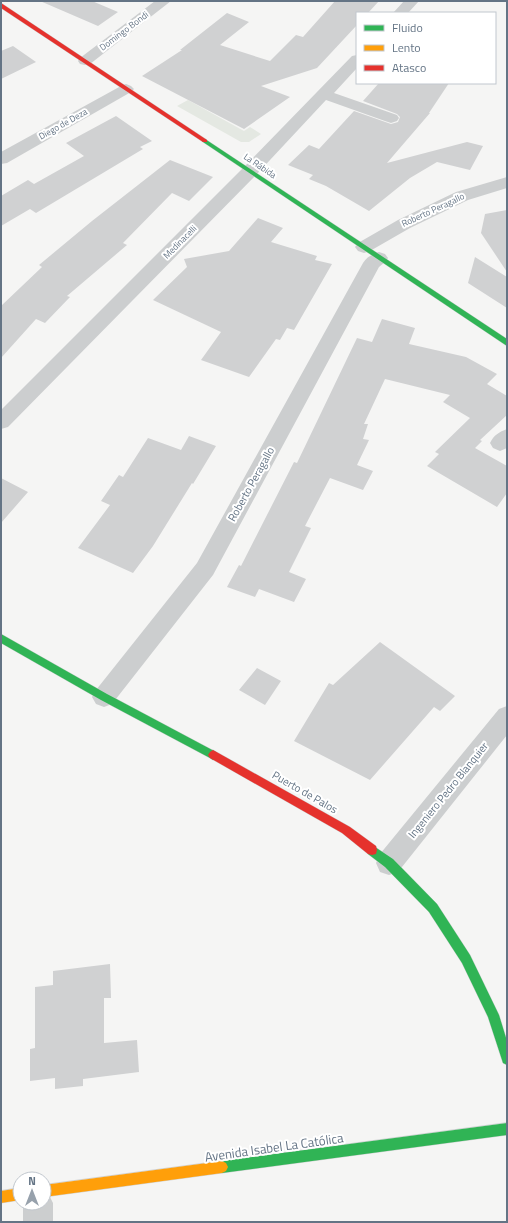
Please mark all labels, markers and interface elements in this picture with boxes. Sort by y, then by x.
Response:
street label: Domingo Bondi [97,8,151,53]
legend [356,12,496,84]
text: Fluido [392,18,423,37]
text: Lento [392,38,421,57]
text: Atasco [392,58,426,77]
street label: Diego de Deza [36,105,90,142]
street label: La Rábida [241,150,280,182]
street label: Roberto Peragallo [399,189,467,230]
street label: Medinacelli [160,222,199,261]
street label: Roberto Peragallo [224,444,278,524]
street label: Ingeniero Pedro Blanquier [404,738,492,841]
street label: Puerto de Palos [269,767,341,817]
street label: Avenida Isabel La Católica [203,1127,345,1167]
north arrow [12,1171,52,1211]
text: N [28,1173,36,1189]

